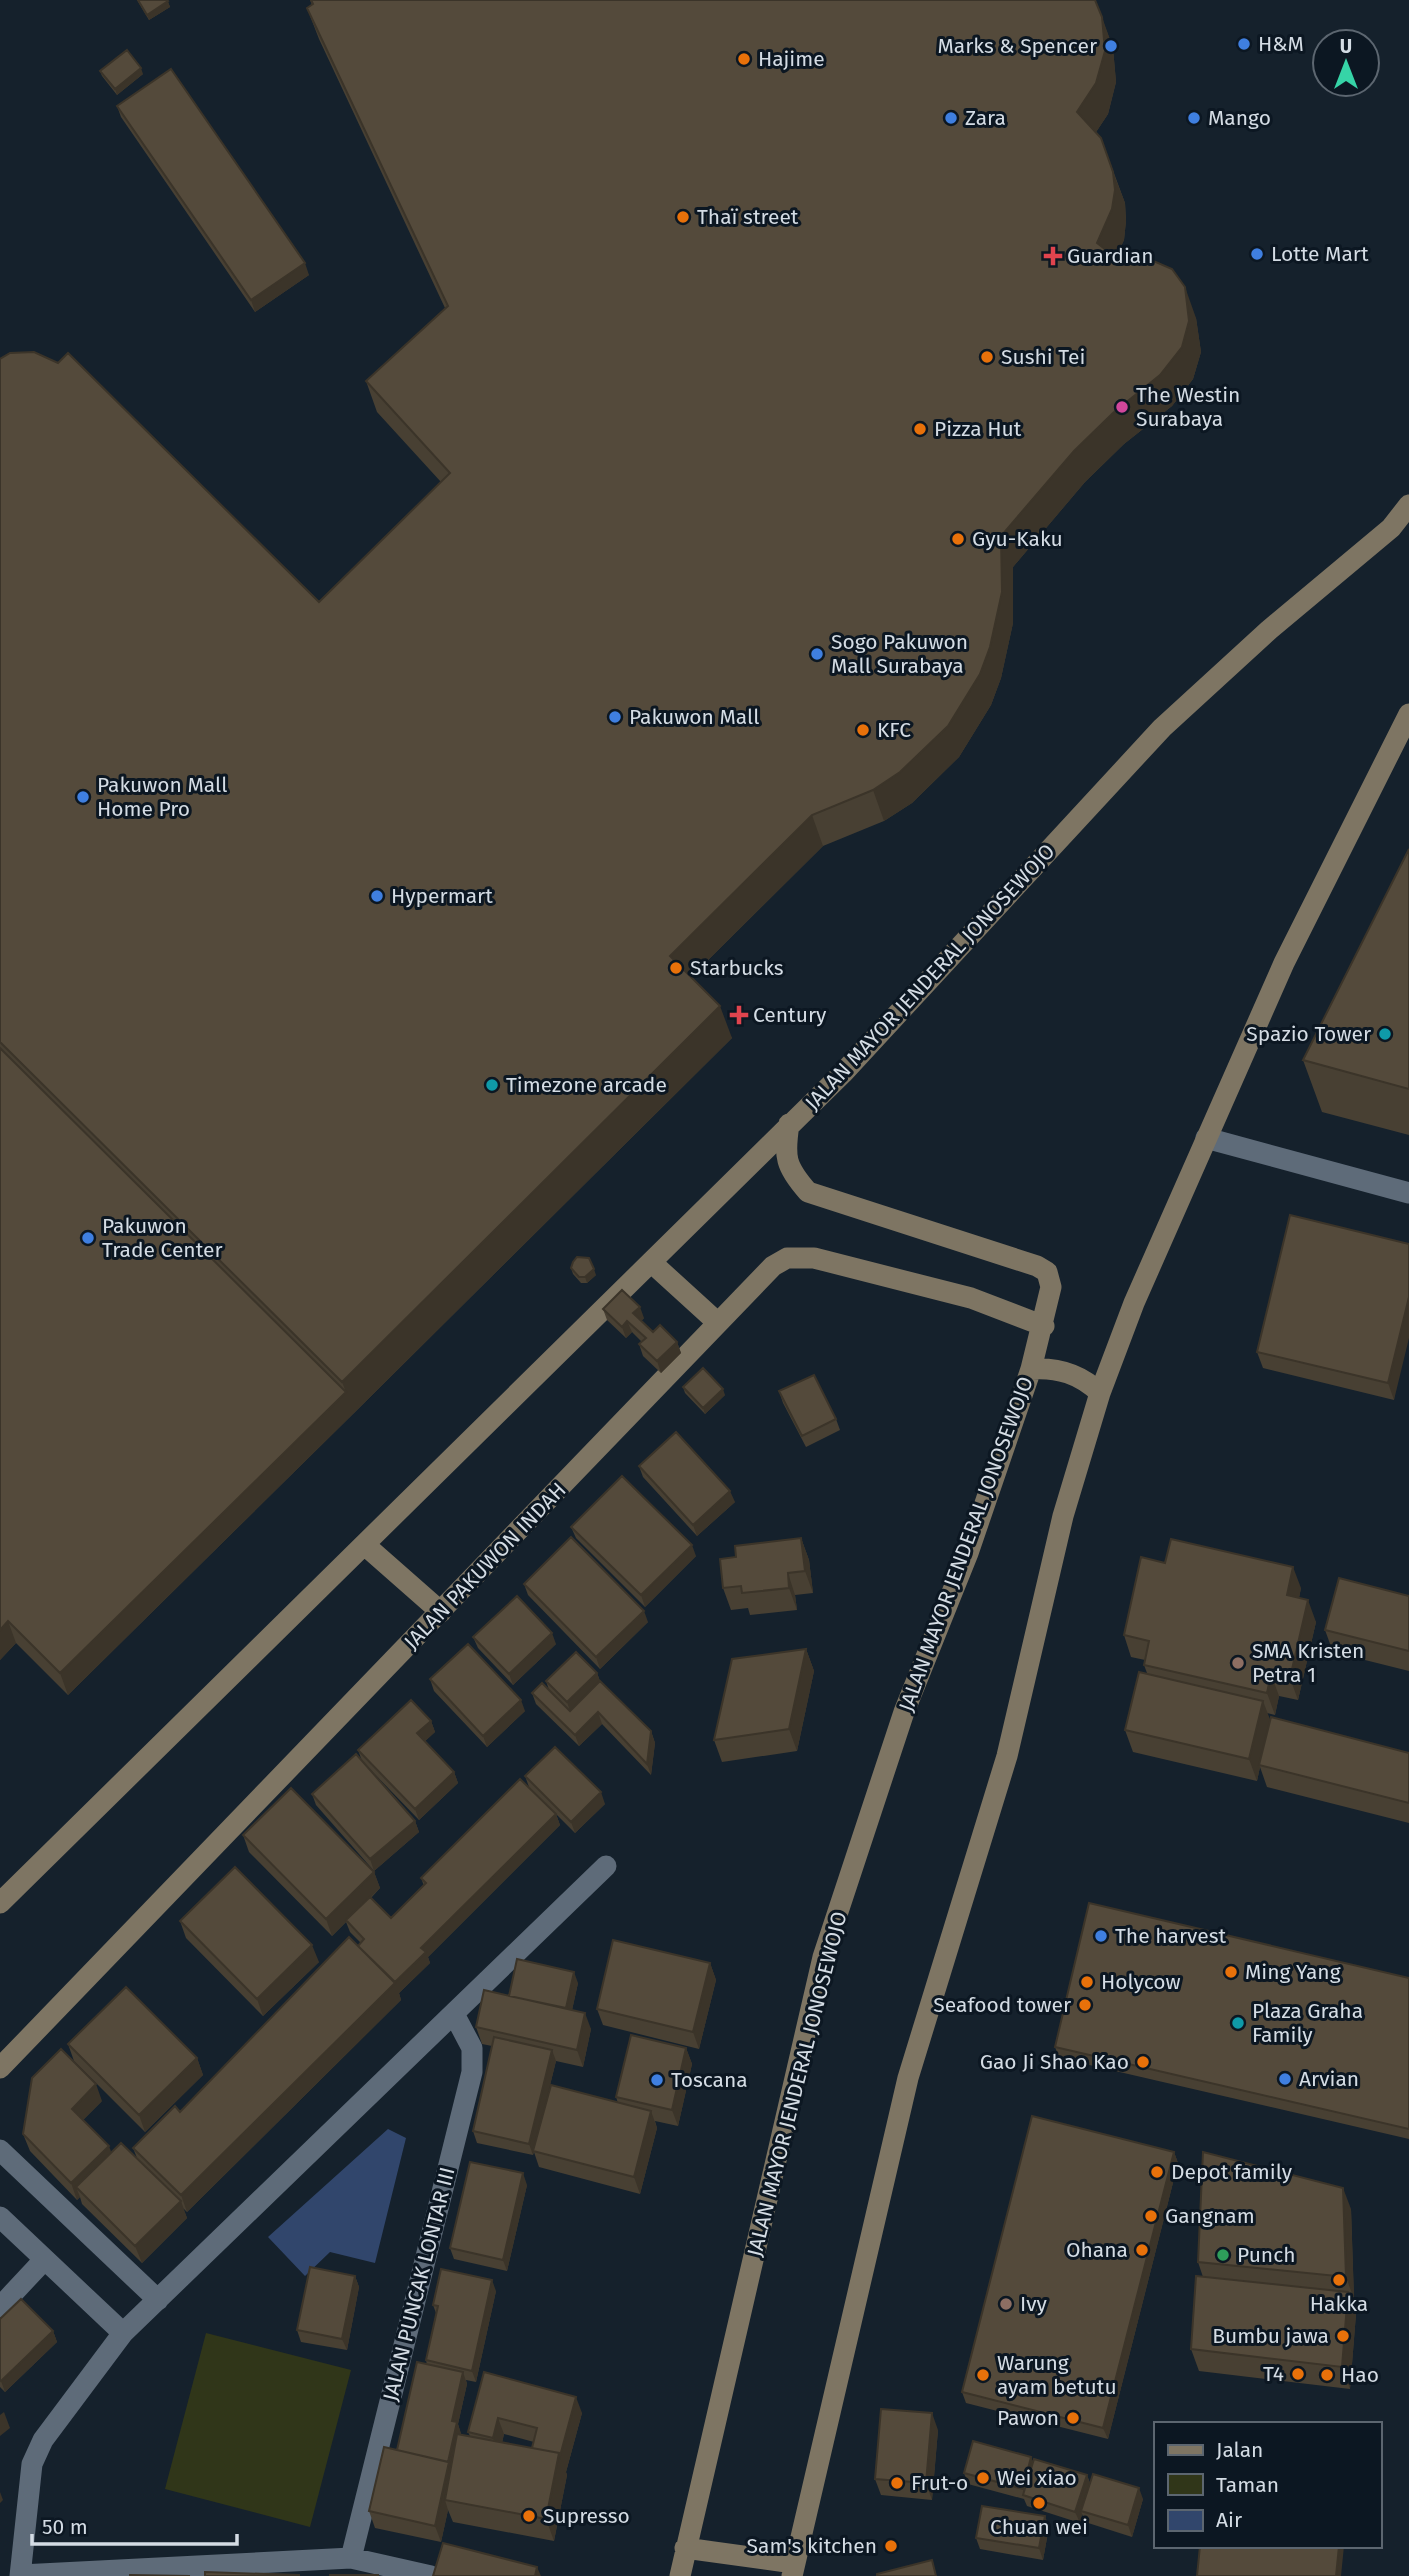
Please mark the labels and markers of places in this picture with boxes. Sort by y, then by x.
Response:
place label: H&M [1258,31,1304,57]
place label: Marks & Spencer [937,33,1097,59]
marker: H&M [1236,36,1252,52]
marker: Marks & Spencer [1103,38,1119,54]
place label: Hajime [758,46,825,72]
marker: Hajime [736,51,752,67]
place label: Zara [965,105,1006,131]
place label: Mango [1208,105,1271,131]
marker: Zara [943,110,959,126]
marker: Mango [1186,110,1202,126]
place label: Thaï street [697,204,799,230]
marker: Thaï street [675,209,691,225]
place label: Lotte Mart [1271,241,1369,267]
place label: Guardian [1067,243,1154,269]
marker: Lotte Mart [1249,246,1265,262]
marker: Guardian [1045,248,1061,264]
place label: Sushi Tei [1001,344,1085,370]
marker: Sushi Tei [979,349,995,365]
place label: The Westin Surabaya [1136,382,1240,432]
marker: The Westin Surabaya [1114,399,1130,415]
place label: Pizza Hut [934,416,1022,442]
marker: Pizza Hut [912,421,928,437]
place label: Gyu-Kaku [972,526,1063,552]
marker: Gyu-Kaku [950,531,966,547]
place label: Sogo Pakuwon Mall Surabaya [831,629,968,679]
marker: Sogo Pakuwon Mall Surabaya [809,646,825,662]
place label: Pakuwon Mall [629,704,759,730]
marker: Pakuwon Mall [607,709,623,725]
place label: KFC [877,717,911,743]
marker: KFC [855,722,871,738]
place label: Pakuwon Mall Home Pro [97,772,227,822]
marker: Pakuwon Mall Home Pro [75,789,91,805]
place label: Hypermart [391,883,493,909]
marker: Hypermart [369,888,385,904]
place label: Starbucks [690,955,784,981]
marker: Starbucks [668,960,684,976]
place label: Century [753,1002,827,1028]
marker: Century [731,1007,747,1023]
place label: Spazio Tower [1246,1021,1371,1047]
marker: Spazio Tower [1377,1026,1393,1042]
place label: Timezone arcade [506,1072,667,1098]
marker: Timezone arcade [484,1077,500,1093]
place label: Pakuwon Trade Center [102,1213,223,1263]
marker: Pakuwon Trade Center [80,1230,96,1246]
place label: SMA Kristen Petra 1 [1252,1638,1364,1688]
marker: SMA Kristen Petra 1 [1230,1655,1246,1671]
place label: The harvest [1115,1923,1227,1949]
marker: The harvest [1093,1928,1109,1944]
place label: Ming Yang [1245,1959,1341,1985]
marker: Ming Yang [1223,1964,1239,1980]
place label: Holycow [1101,1969,1181,1995]
marker: Holycow [1079,1974,1095,1990]
place label: Seafood tower [933,1992,1071,2018]
marker: Seafood tower [1077,1997,1093,2013]
place label: Plaza Graha Family [1252,1998,1363,2048]
marker: Plaza Graha Family [1230,2015,1246,2031]
place label: Gao Ji Shao Kao [980,2049,1129,2075]
marker: Gao Ji Shao Kao [1135,2054,1151,2070]
place label: Arvian [1299,2066,1359,2092]
place label: Toscana [671,2067,748,2093]
marker: Arvian [1277,2071,1293,2087]
marker: Toscana [649,2072,665,2088]
place label: Depot family [1171,2159,1293,2185]
marker: Depot family [1149,2164,1165,2180]
place label: Gangnam [1165,2203,1255,2229]
marker: Gangnam [1143,2208,1159,2224]
place label: Ohana [1066,2237,1128,2263]
marker: Ohana [1134,2242,1150,2258]
place label: Punch [1237,2242,1296,2268]
marker: Punch [1215,2247,1231,2263]
marker: Hakka [1331,2272,1347,2288]
place label: Ivy [1020,2291,1048,2317]
place label: Hakka [1310,2291,1368,2317]
marker: Ivy [998,2296,1014,2312]
place label: Bumbu jawa [1212,2323,1329,2349]
marker: Bumbu jawa [1335,2328,1351,2344]
place label: Warung ayam betutu [997,2350,1117,2400]
place label: T4 [1263,2361,1284,2387]
place label: Hao [1341,2362,1379,2388]
marker: T4 [1290,2366,1306,2382]
marker: Warung ayam betutu [975,2367,991,2383]
marker: Hao [1319,2367,1335,2383]
place label: Pawon [997,2405,1059,2431]
marker: Pawon [1065,2410,1081,2426]
place label: Wei xiao [997,2465,1077,2491]
place label: Frut-o [911,2470,968,2496]
marker: Wei xiao [975,2470,991,2486]
marker: Frut-o [889,2475,905,2491]
marker: Chuan wei [1031,2495,1047,2511]
place label: Supresso [543,2503,630,2529]
marker: Supresso [521,2508,537,2524]
place label: Chuan wei [990,2514,1088,2540]
place label: Sam's kitchen [747,2533,877,2559]
marker: Sam's kitchen [883,2538,899,2554]

